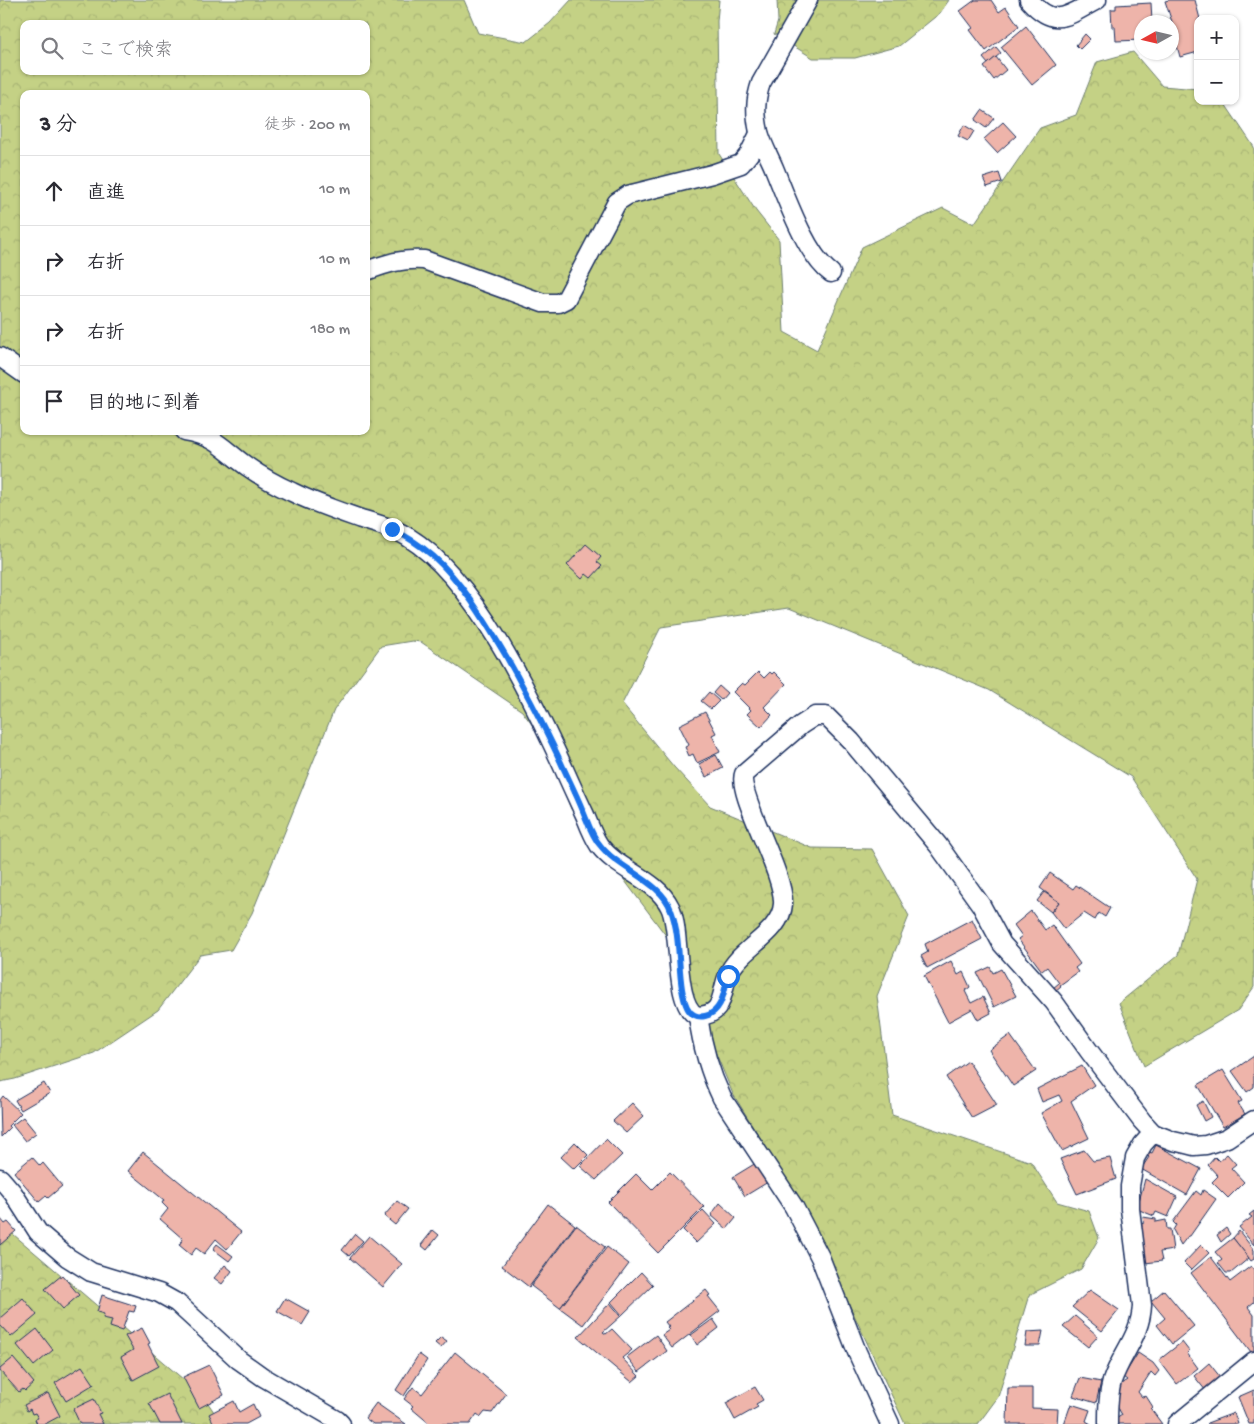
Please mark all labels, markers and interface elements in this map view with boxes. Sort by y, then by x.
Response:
north arrow [1134,15,1179,60]
map controls [1194,15,1239,105]
button: + [1194,15,1239,60]
search box [20,20,370,75]
icon: search [38,34,66,62]
text: ここで検索 [78,40,173,63]
button: − [1194,60,1239,105]
text: 3 分 [40,114,77,139]
text: 徒歩 · 200 m [264,117,350,136]
icon: ahead [40,177,68,205]
text: 10 m [319,181,350,200]
text: 直進 [87,183,125,206]
icon: right [40,247,68,275]
text: 10 m [319,251,350,270]
text: 右折 [87,253,125,276]
icon: right [40,317,68,345]
text: 180 m [311,321,350,340]
text: 右折 [87,323,125,346]
icon: arrive [40,387,68,415]
text: 目的地に到着 [87,393,201,416]
route end [381,518,404,541]
route start [717,965,740,988]

